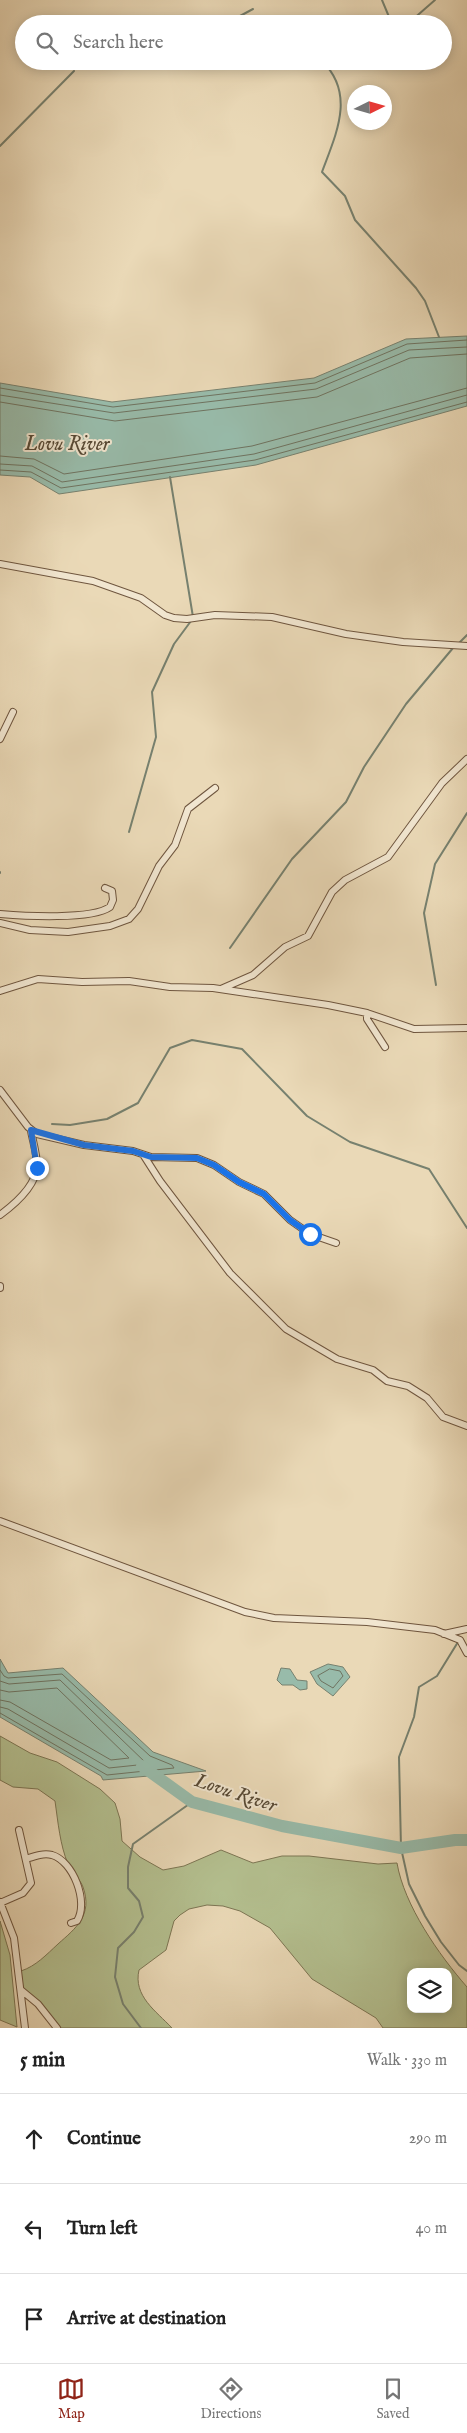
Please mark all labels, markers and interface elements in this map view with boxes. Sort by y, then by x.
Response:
search box [15,15,452,70]
icon: search [33,29,61,57]
text: Search here [73,31,164,55]
north arrow [347,85,392,130]
water label: Lovu River [24,432,111,457]
route end [26,1157,49,1180]
route start [299,1223,322,1246]
water label: Lovu River [190,1768,281,1819]
map controls [407,1968,452,2013]
button: layers [407,1968,452,2013]
text: 5 min [20,2047,65,2074]
text: Walk · 330 m [367,2051,447,2071]
icon: ahead [20,2125,48,2153]
text: Continue [67,2127,141,2151]
text: 290 m [409,2129,447,2149]
icon: left [20,2215,48,2243]
text: Turn left [67,2217,138,2241]
text: 40 m [415,2219,447,2239]
icon: arrive [20,2305,48,2333]
text: Arrive at destination [67,2307,226,2331]
tab: Map [57,2375,85,2423]
tab: Directions [200,2375,261,2423]
tab: Saved [376,2375,409,2423]

